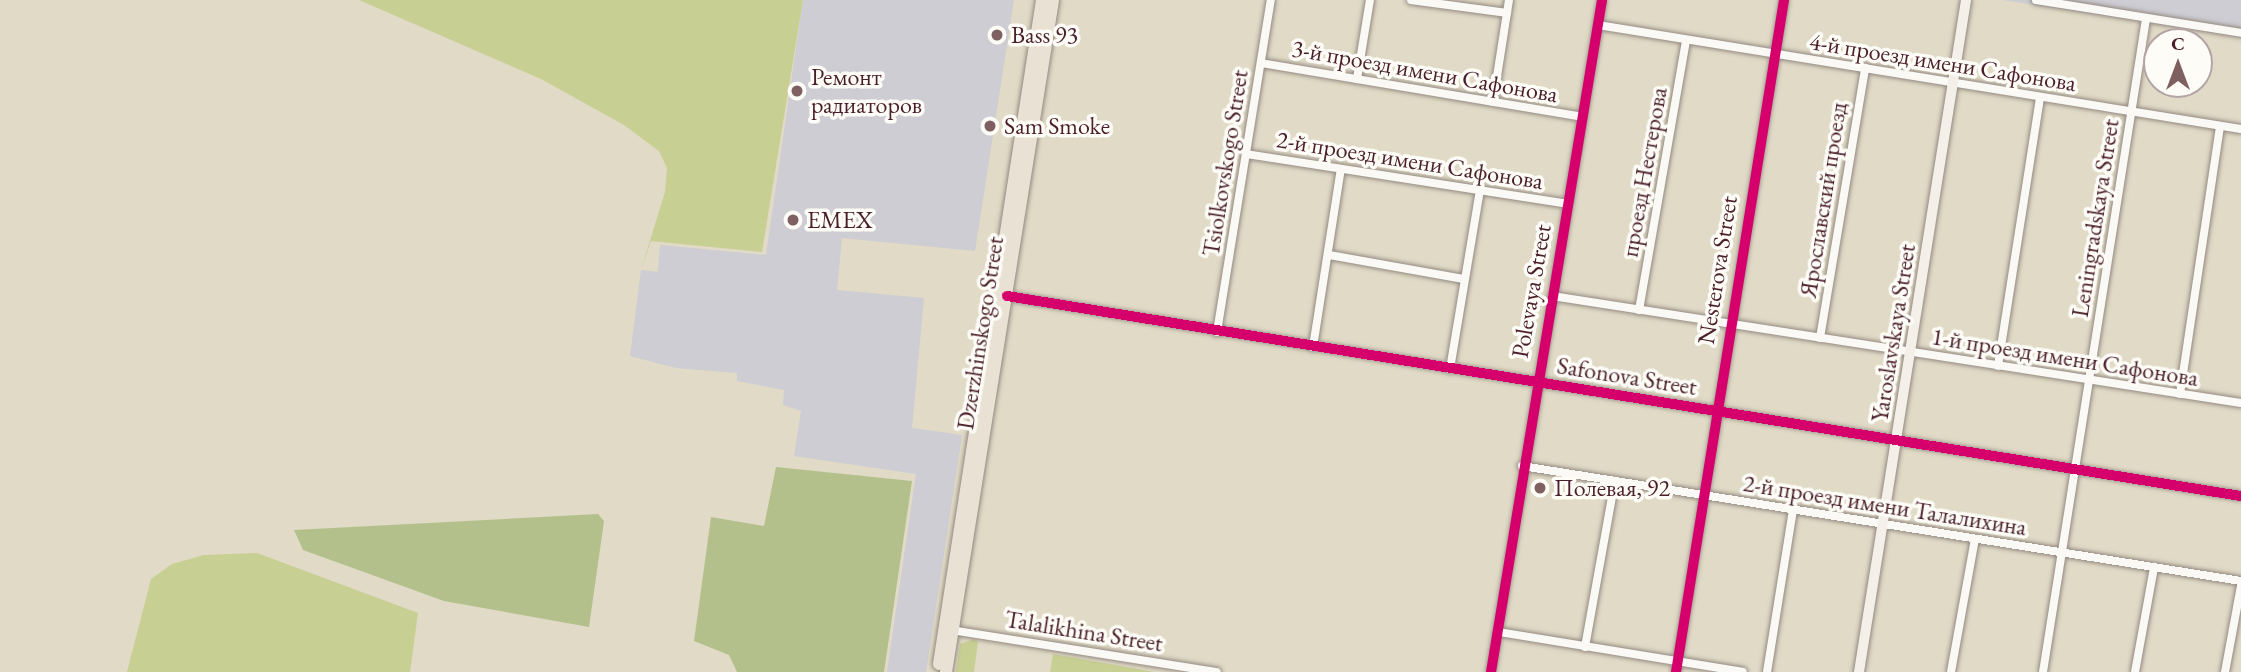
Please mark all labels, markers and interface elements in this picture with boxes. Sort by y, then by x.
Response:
place label: Bass 93 [1011,21,1078,49]
marker: Bass 93 [989,27,1005,43]
street label: 4-й проезд имени Сафонова [1808,27,2078,97]
north arrow [2143,28,2213,98]
text: С [2171,31,2185,56]
street label: 3-й проезд имени Сафонова [1290,33,1560,109]
place label: Ремонт радиаторов [811,63,922,119]
street label: Tsiolkovskogo Street [1196,68,1254,258]
marker: Ремонт радиаторов [789,83,805,99]
street label: проезд Нестерова [1615,85,1673,259]
street label: Ярославский проезд [1793,100,1853,300]
place label: Sam Smoke [1004,112,1110,140]
street label: Leningradskaya Street [2065,117,2125,319]
marker: Sam Smoke [982,118,998,134]
street label: 2-й проезд имени Сафонова [1275,125,1545,195]
street label: Nesterova Street [1691,194,1743,346]
place label: EMEX [807,206,873,234]
marker: EMEX [785,212,801,228]
street label: Polevaya Street [1505,222,1557,360]
street label: Dzerzhinskogo Street [951,234,1009,432]
street label: Yaroslavskaya Street [1865,242,1921,424]
street label: 1-й проезд имени Сафонова [1930,322,2200,392]
street label: Safonova Street [1555,351,1699,401]
street label: 2-й проезд имени Талалихина [1741,468,2029,542]
place label: Полевая, 92 [1554,474,1670,502]
marker: Полевая, 92 [1532,480,1548,496]
street label: Talalikhina Street [1003,604,1165,658]

